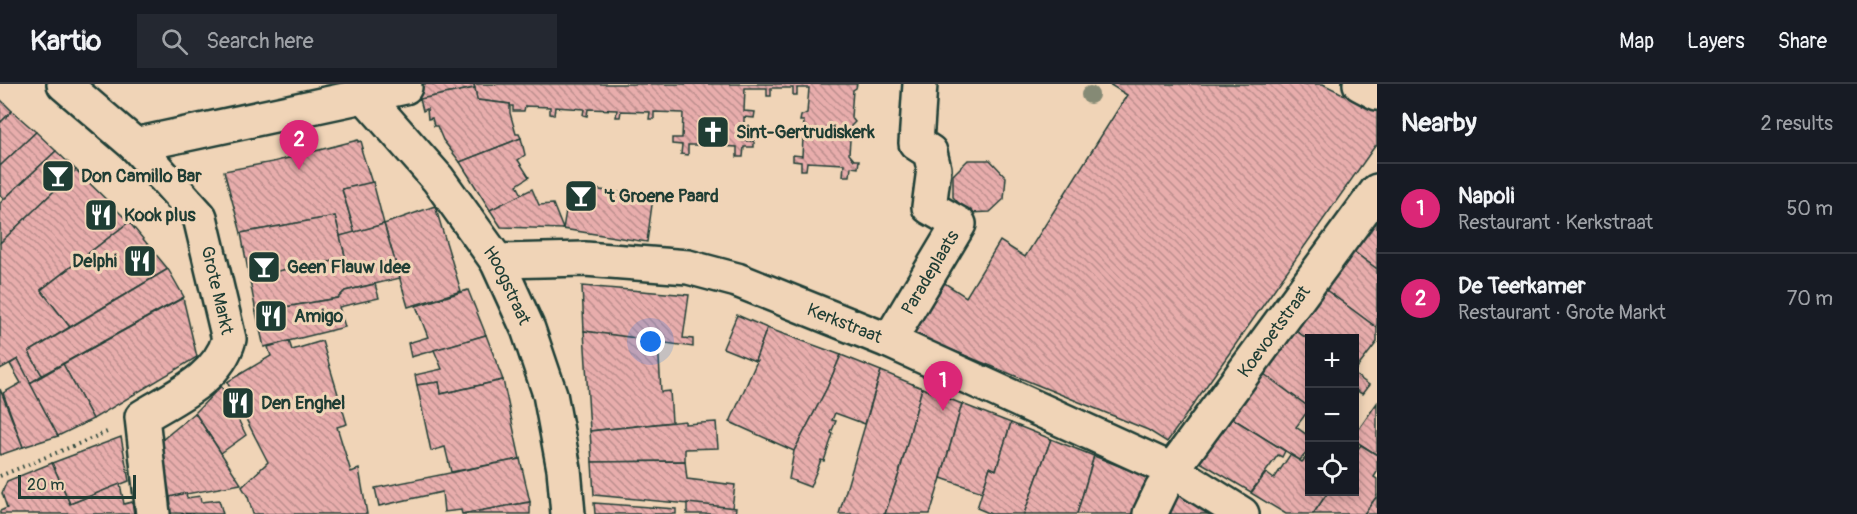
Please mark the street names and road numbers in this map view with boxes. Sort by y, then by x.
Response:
street label: Paradeplaats [896,226,964,319]
street label: Hoogstraat [478,241,536,329]
street label: Grote Markt [196,244,239,338]
street label: Koevoetstraat [1232,280,1316,382]
street label: Kerkstraat [804,298,886,349]

